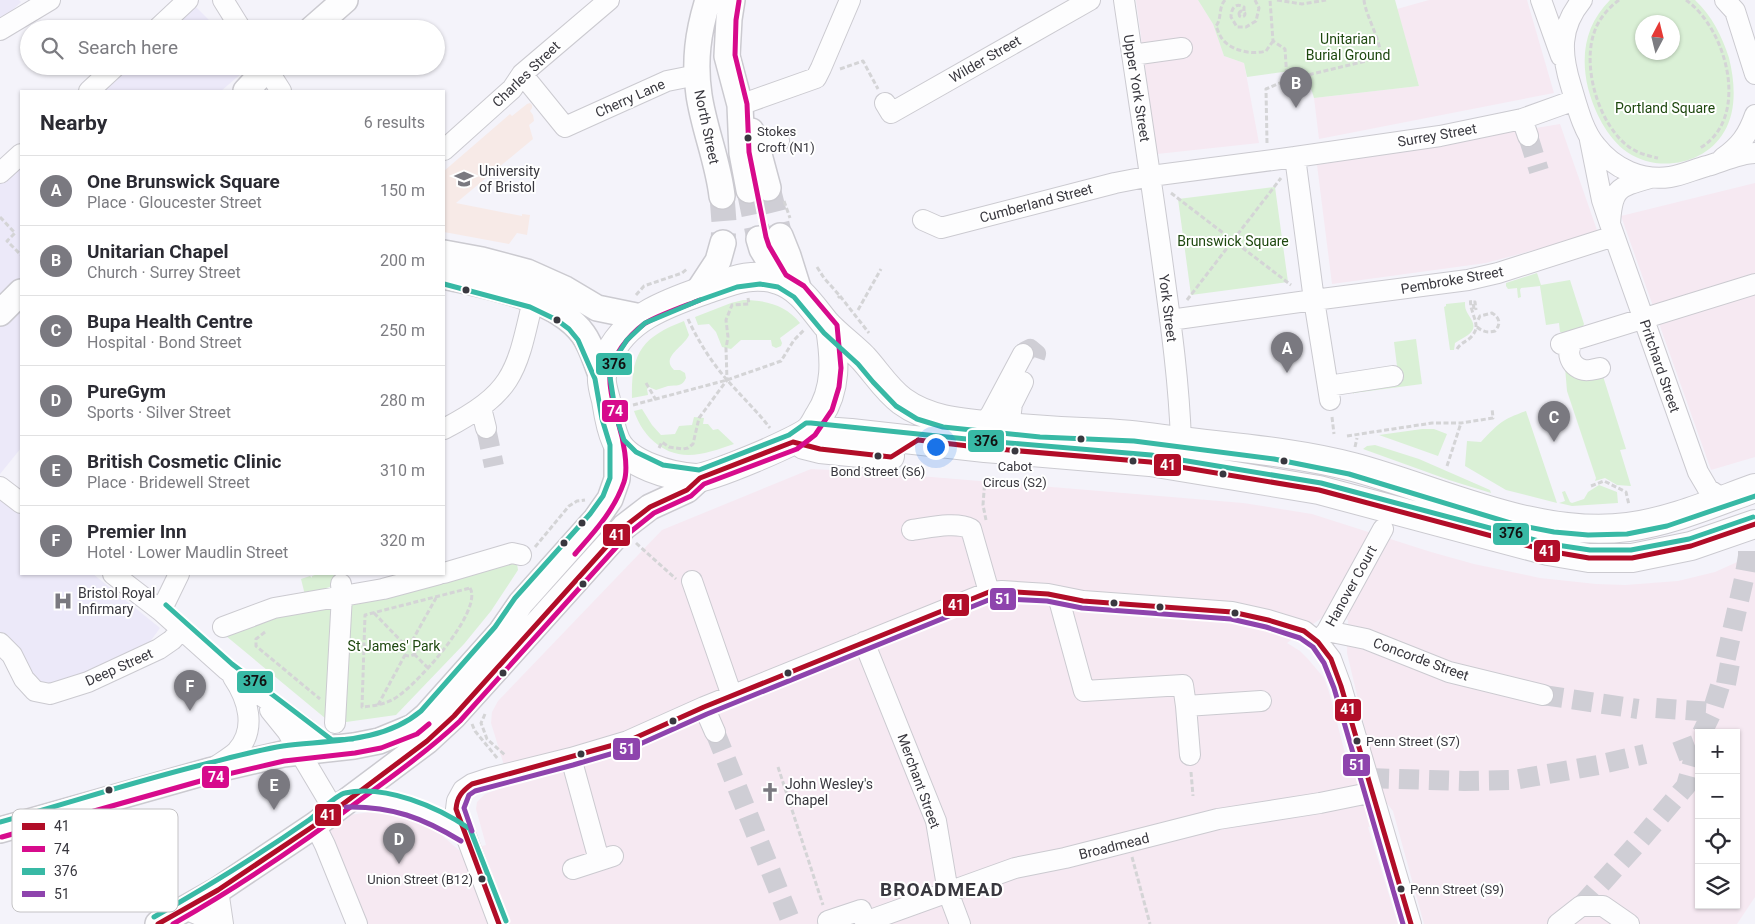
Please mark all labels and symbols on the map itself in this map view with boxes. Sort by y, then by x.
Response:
north arrow [1635,15,1680,60]
park label: Unitarian Burial Ground [1306,31,1390,63]
street label: Wilder Street [946,32,1024,86]
street label: Upper York Street [1121,33,1153,143]
street label: Charles Street [489,38,563,110]
pin: B [1280,67,1312,108]
street label: Cherry Lane [593,76,667,120]
street label: North Street [691,88,723,166]
park label: Portland Square [1615,100,1715,116]
street label: Surrey Street [1396,120,1478,150]
place label: Stokes Croft (N1) [757,124,815,155]
marker: Stokes Croft (N1) [743,133,753,143]
place label: University of Bristol [479,163,540,195]
school or university icon: University of Bristol [453,168,475,190]
street label: Cumberland Street [978,180,1095,226]
park label: Brunswick Square [1177,233,1289,249]
street label: Pembroke Street [1400,263,1505,297]
street label: York Street [1156,273,1180,343]
unlabelled marker [461,285,471,295]
unlabelled marker [552,315,562,325]
street label: Pritchard Street [1637,317,1684,415]
pin: A [1271,332,1303,373]
line badge: 376 [595,352,633,376]
text: 376 [602,356,626,372]
line badge: 74 [601,399,629,423]
pin: C [1538,401,1570,442]
text: 74 [607,403,623,419]
line badge: 376 [967,429,1005,453]
text: 376 [974,433,998,449]
your location [923,434,949,460]
unlabelled marker [1076,434,1086,444]
marker: Cabot Circus (S2) [1010,446,1020,456]
marker: Bond Street (S6) [873,451,883,461]
line badge: 41 [1153,453,1182,477]
unlabelled marker [1128,456,1138,466]
unlabelled marker [1279,456,1289,466]
text: 41 [1160,457,1176,473]
place label: Cabot Circus (S2) [983,459,1047,490]
place label: Bond Street (S6) [831,464,925,479]
unlabelled marker [1218,469,1228,479]
unlabelled marker [577,518,587,528]
line badge: 376 [1492,522,1530,546]
line badge: 41 [602,523,631,547]
text: 376 [1499,525,1523,541]
text: 41 [609,527,625,543]
unlabelled marker [559,538,569,548]
line badge: 41 [1533,539,1561,563]
street label: Hanover Court [1322,542,1380,629]
text: 41 [1539,543,1555,559]
unlabelled marker [578,579,588,589]
place label: Bristol Royal Infirmary [78,585,155,617]
line badge: 51 [989,587,1017,611]
hospital icon: Bristol Royal Infirmary [52,590,74,612]
text: 51 [995,591,1011,607]
line badge: 41 [942,593,970,617]
text: 41 [948,597,964,613]
unlabelled marker [1109,598,1119,608]
unlabelled marker [1155,602,1165,612]
unlabelled marker [1230,608,1240,618]
street label: Concorde Street [1371,634,1471,684]
park label: St James' Park [348,638,441,654]
street label: Deep Street [83,645,156,689]
unlabelled marker [498,668,508,678]
unlabelled marker [783,668,793,678]
pin: F [174,670,206,711]
line badge: 376 [236,670,274,694]
text: 376 [243,673,267,689]
line badge: 41 [1334,698,1362,722]
text: 41 [1340,701,1356,717]
unlabelled marker [668,716,678,726]
street label: Merchant Street [894,731,944,831]
place label: Penn Street (S7) [1366,734,1460,749]
marker: Penn Street (S7) [1352,736,1362,746]
line badge: 51 [612,737,641,761]
text: 51 [619,741,635,757]
unlabelled marker [576,749,586,759]
line badge: 51 [1342,753,1371,777]
text: 51 [1349,757,1365,773]
line badge: 74 [201,765,230,789]
text: 74 [208,769,224,785]
pin: E [258,769,290,810]
place label: John Wesley's Chapel [785,776,873,808]
church icon: John Wesley's Chapel [759,781,781,803]
unlabelled marker [104,785,114,795]
line badge: 41 [314,803,342,827]
text: 41 [320,807,336,823]
legend [12,809,178,912]
text: 41 [54,818,70,834]
pin: D [383,823,415,864]
street label: Broadmead [1077,830,1151,862]
text: 74 [54,841,70,857]
text: 376 [54,863,78,879]
place label: Union Street (B12) [367,872,473,887]
marker: Union Street (B12) [477,874,487,884]
district label: BROADMEAD [880,878,1004,901]
place label: Penn Street (S9) [1410,882,1504,897]
marker: Penn Street (S9) [1396,884,1406,894]
text: 51 [54,886,70,902]

